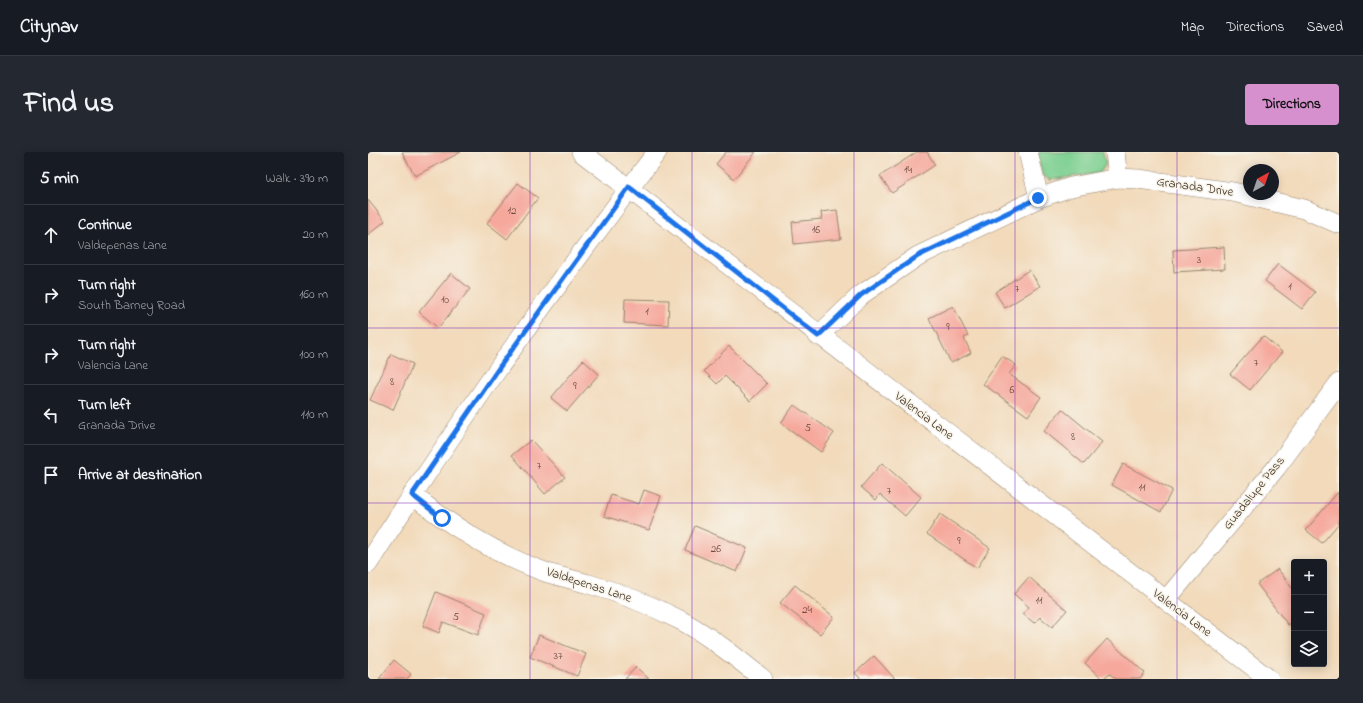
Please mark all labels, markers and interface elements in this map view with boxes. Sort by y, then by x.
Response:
text: Citynav [20,14,78,41]
text: Map [1181,17,1204,38]
text: Directions [1226,17,1284,38]
text: Saved [1306,17,1343,38]
text: Find us [24,84,114,125]
button: Directions [1245,84,1339,125]
house number: 14 [904,162,912,178]
north arrow [1243,164,1279,200]
text: 5 min [40,166,79,191]
text: Walk · 390 m [266,169,328,188]
street label: Granada Drive [1155,172,1235,202]
route end [1029,189,1047,207]
house number: 12 [508,203,517,219]
text: Continue [78,214,132,236]
house number: 16 [812,222,820,238]
icon: ahead [40,224,62,246]
text: 20 m [303,225,328,244]
text: Valdepenas Lane [78,236,167,255]
house number: 3 [1197,252,1202,268]
text: Turn right [78,274,136,296]
house number: 1 [1288,279,1292,295]
house number: 7 [1015,281,1020,297]
icon: right [40,284,62,306]
text: 160 m [299,285,328,304]
house number: 10 [441,292,449,308]
text: South Barney Road [78,296,185,315]
house number: 1 [645,304,649,320]
house number: 9 [946,319,950,335]
text: Turn right [78,334,136,356]
icon: right [40,344,62,366]
text: 100 m [299,345,328,364]
house number: 7 [1254,355,1259,371]
text: Valencia Lane [78,356,148,375]
house number: 8 [390,374,394,390]
house number: 9 [573,378,577,394]
house number: 6 [1010,382,1015,398]
street label: Valencia Lane [890,387,958,445]
text: Turn left [78,394,131,416]
icon: left [40,404,62,426]
text: 110 m [301,405,328,424]
text: Granada Drive [78,416,155,435]
house number: 5 [805,420,811,436]
house number: 8 [1071,429,1075,445]
street label: Guadalupe Pass [1218,452,1290,534]
house number: 7 [537,458,542,474]
icon: arrive [40,464,62,486]
text: Arrive at destination [78,464,202,486]
house number: 11 [1139,480,1146,496]
house number: 7 [887,483,892,499]
route start [433,509,451,527]
house number: 9 [957,533,961,549]
house number: 26 [711,541,721,557]
map controls [1291,559,1327,667]
button: + [1291,559,1327,595]
street label: Valdepenas Lane [543,562,634,608]
street label: Valencia Lane [1148,584,1216,642]
house number: 11 [1036,593,1043,609]
button: − [1291,595,1327,631]
house number: 24 [802,602,812,618]
house number: 5 [453,609,459,625]
button: layers [1291,631,1327,667]
house number: 37 [553,648,563,664]

